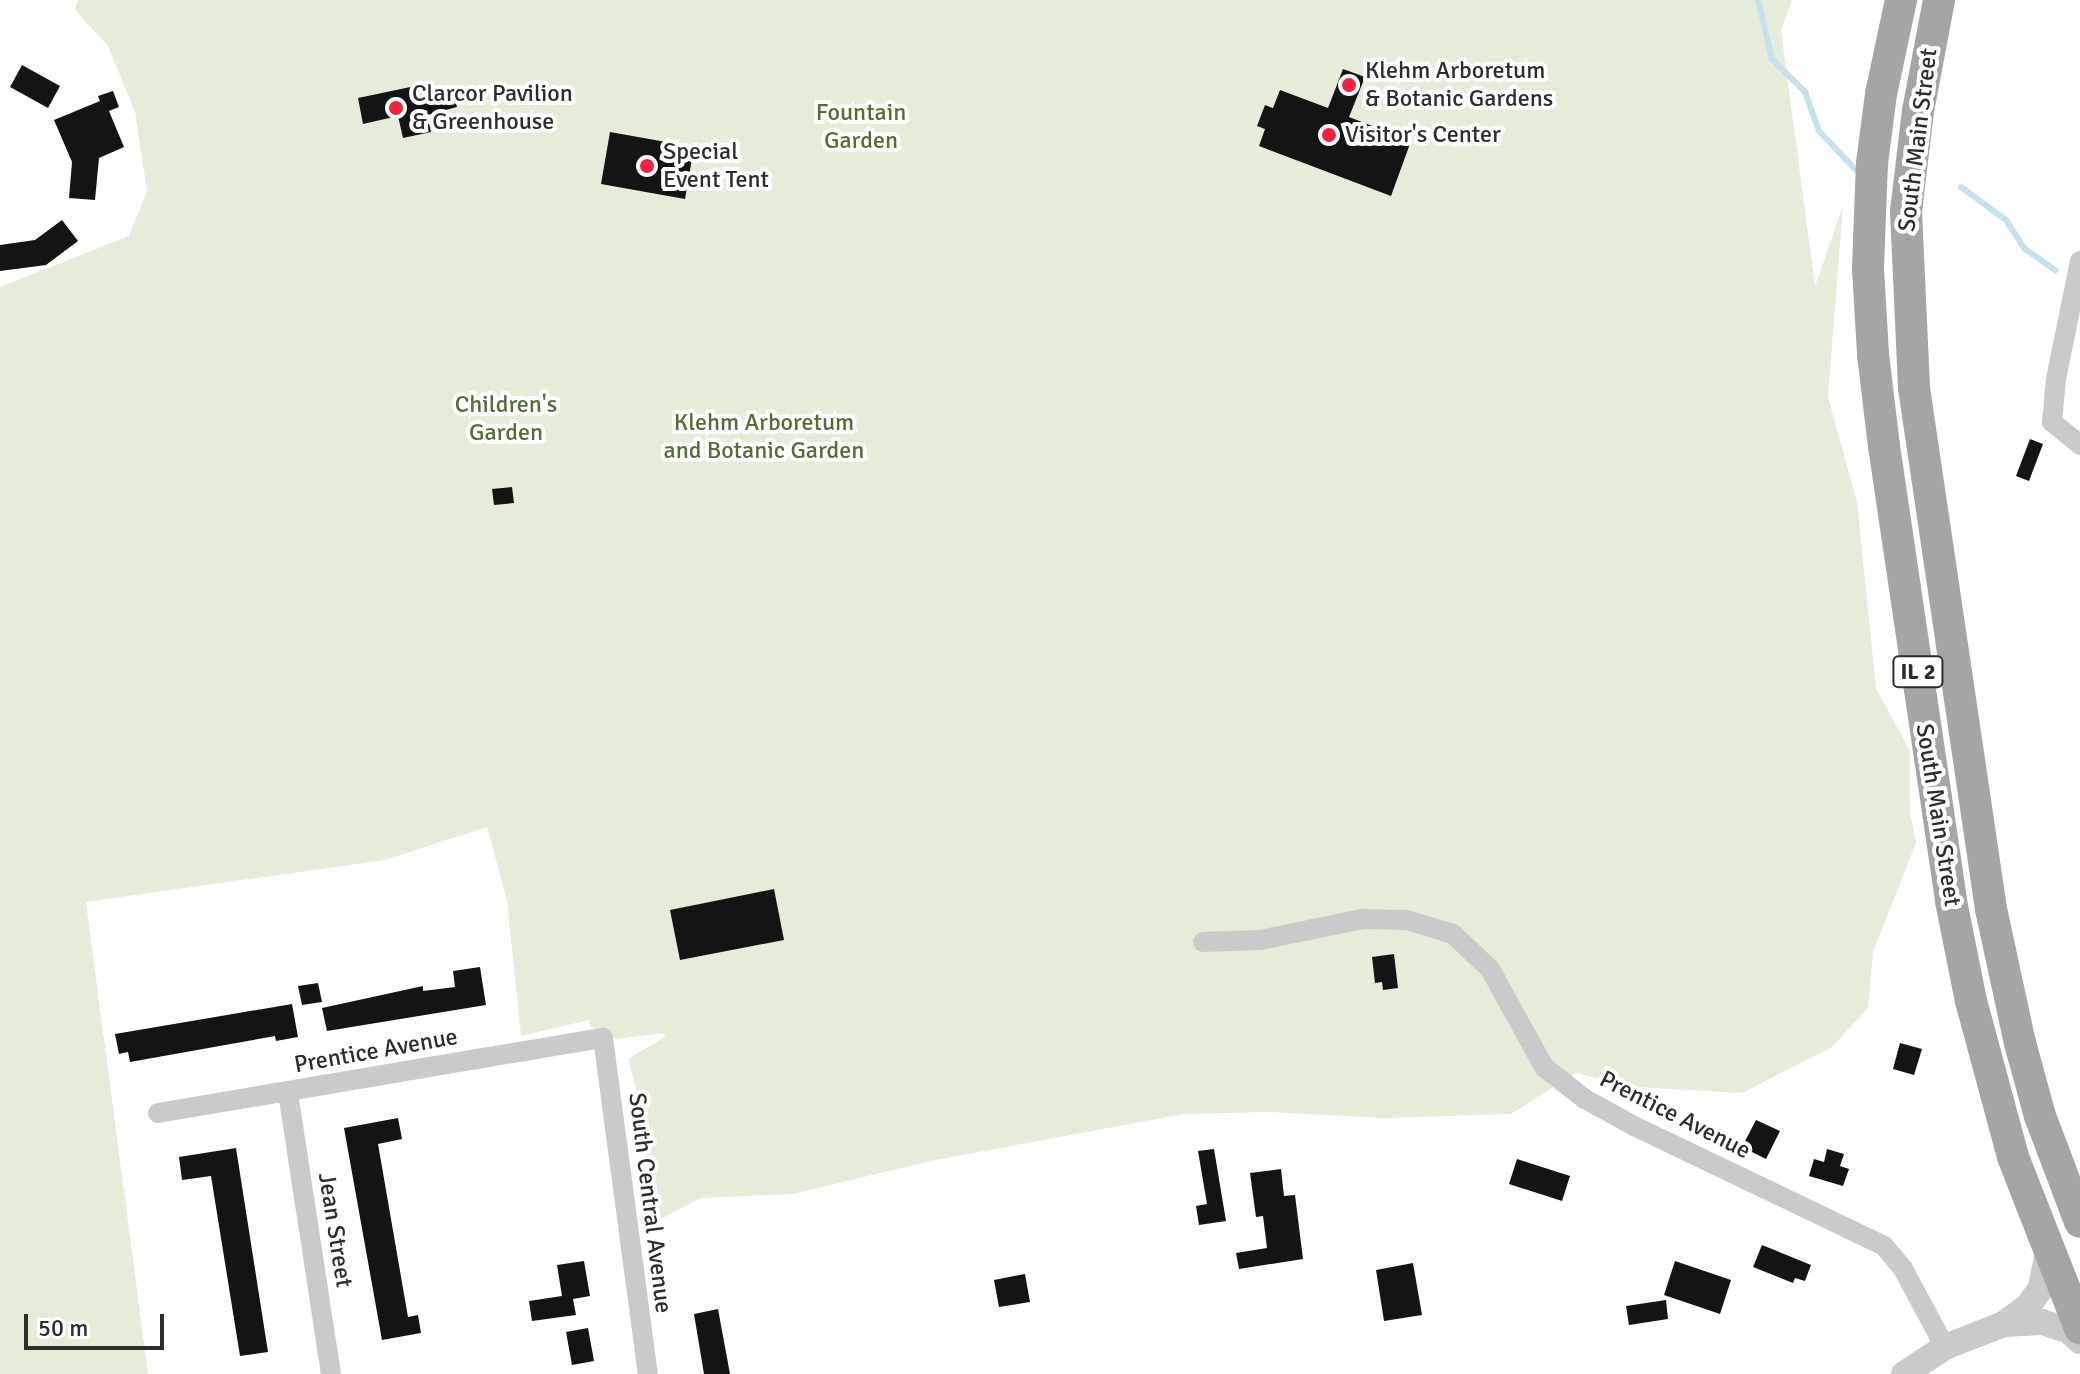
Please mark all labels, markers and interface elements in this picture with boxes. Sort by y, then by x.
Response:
street label: South Main Street [1892,47,1944,233]
place label: Klehm Arboretum & Botanic Gardens [1365,57,1553,113]
marker: Klehm Arboretum & Botanic Gardens [1340,76,1358,94]
place label: Clarcor Pavilion & Greenhouse [412,80,573,136]
marker: Clarcor Pavilion & Greenhouse [387,99,405,117]
park label: Fountain Garden [816,99,906,155]
place label: Visitor's Center [1345,121,1501,149]
marker: Visitor's Center [1320,126,1338,144]
place label: Special Event Tent [663,138,769,194]
marker: Special Event Tent [638,157,656,175]
park label: Children's Garden [455,391,557,447]
park label: Klehm Arboretum and Botanic Garden [664,409,864,465]
road number: IL 2 [1892,654,1944,690]
street label: South Main Street [1909,722,1967,908]
street label: Prentice Avenue [292,1022,460,1080]
street label: Prentice Avenue [1595,1065,1755,1165]
street label: South Central Avenue [622,1091,678,1315]
street label: Jean Street [312,1171,358,1289]
scale bar [28,1298,168,1348]
text: 50 m [38,1313,88,1343]

